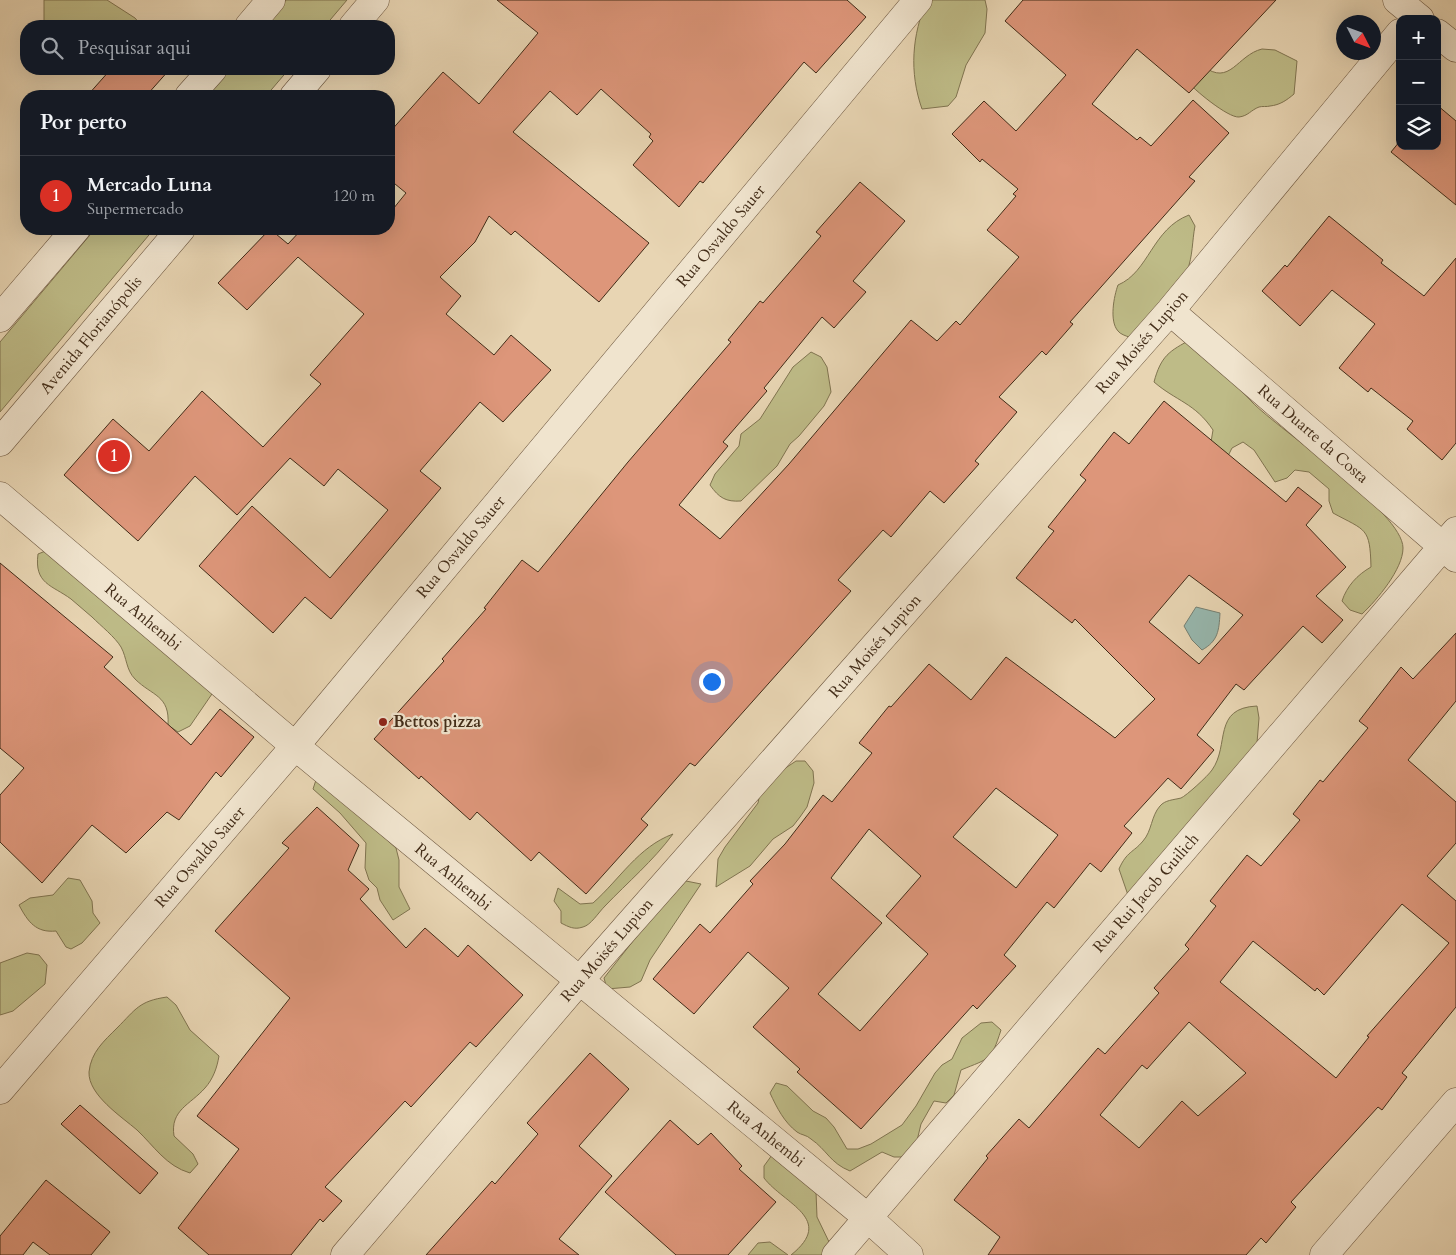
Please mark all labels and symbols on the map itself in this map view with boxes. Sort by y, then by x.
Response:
north arrow [1336,15,1381,60]
street label: Rua Osvaldo Sauer [672,180,771,292]
street label: Avenida Florianópolis [35,271,147,399]
street label: Rua Moisés Lupion [1091,285,1193,399]
street label: Rua Duarte da Costa [1253,380,1373,488]
pin: 1 [98,437,130,475]
street label: Rua Osvaldo Sauer [412,491,511,603]
street label: Rua Anhembi [100,578,187,656]
street label: Rua Moisés Lupion [824,589,926,703]
your location [699,669,725,695]
place label: Bettos pizza [393,711,481,733]
marker: Bettos pizza [377,716,389,728]
street label: Rua Osvaldo Sauer [150,802,250,912]
street label: Rua Rui Jacob Guilich [1088,828,1204,957]
street label: Rua Anhembi [410,838,497,916]
street label: Rua Moisés Lupion [556,893,658,1007]
street label: Rua Anhembi [722,1096,810,1173]

